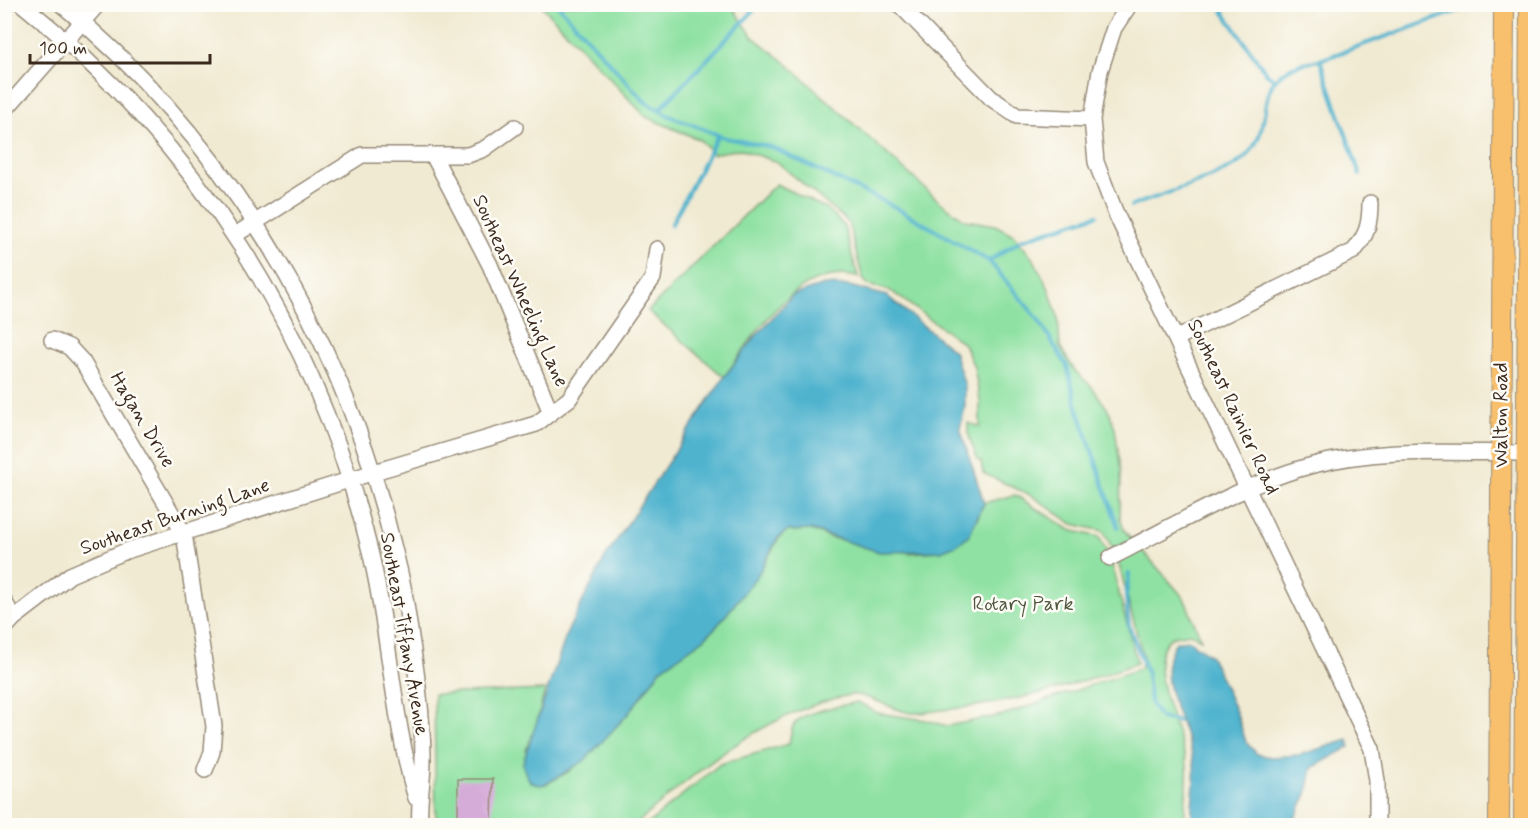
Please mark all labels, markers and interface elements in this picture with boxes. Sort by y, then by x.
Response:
scale bar [30,27,210,65]
text: 100 m [39,37,87,61]
street label: Southeast Wheeling Lane [464,190,575,392]
street label: Southeast Rainier Road [1180,315,1286,499]
street label: Walton Road [1488,362,1515,468]
street label: Hagan Drive [101,367,181,474]
street label: Southeast Burning Lane [77,472,274,564]
street label: Southeast Tiffany Avenue [373,530,435,738]
park label: Rotary Park [973,591,1073,618]

